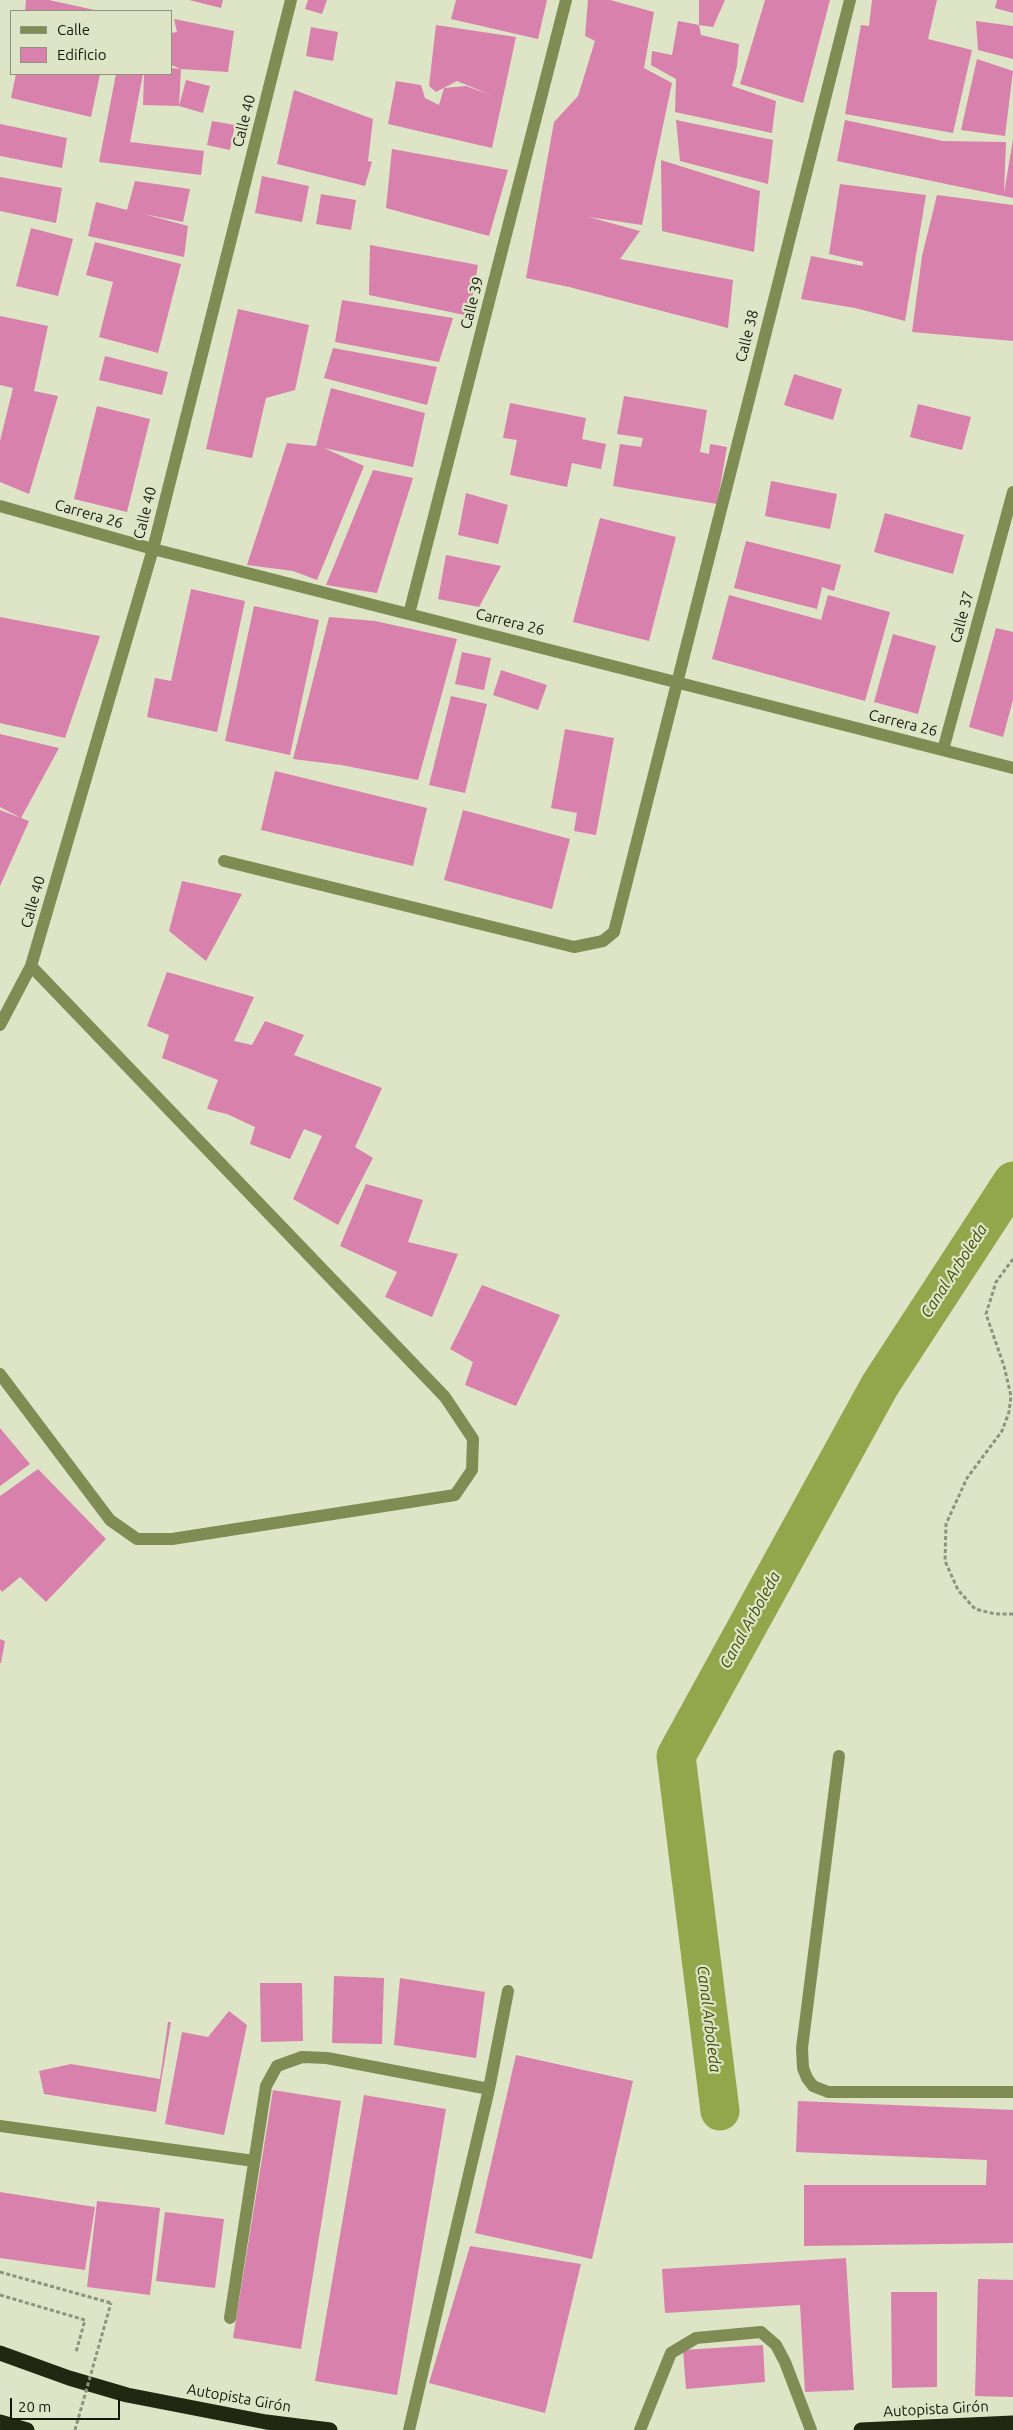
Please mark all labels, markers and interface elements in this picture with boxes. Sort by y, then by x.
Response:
legend [10,10,172,75]
text: Calle [57,21,90,38]
text: Edificio [57,46,106,63]
street label: Calle 40 [229,93,259,149]
street label: Calle 39 [457,275,487,331]
street label: Calle 38 [732,308,762,364]
street label: Calle 40 [130,485,160,541]
street label: Carrera 26 [53,496,125,532]
street label: Calle 37 [946,589,978,645]
street label: Carrera 26 [474,605,546,639]
street label: Carrera 26 [867,706,939,740]
street label: Calle 40 [17,874,49,930]
water label: Canal Arboleda [917,1221,991,1321]
water label: Canal Arboleda [715,1568,785,1672]
water label: Canal Arboleda [693,1964,725,2074]
street label: Autopista Girón [185,2380,293,2416]
scale bar [12,2388,122,2420]
street label: Autopista Girón [883,2397,989,2421]
text: 20 m [18,2398,51,2415]

